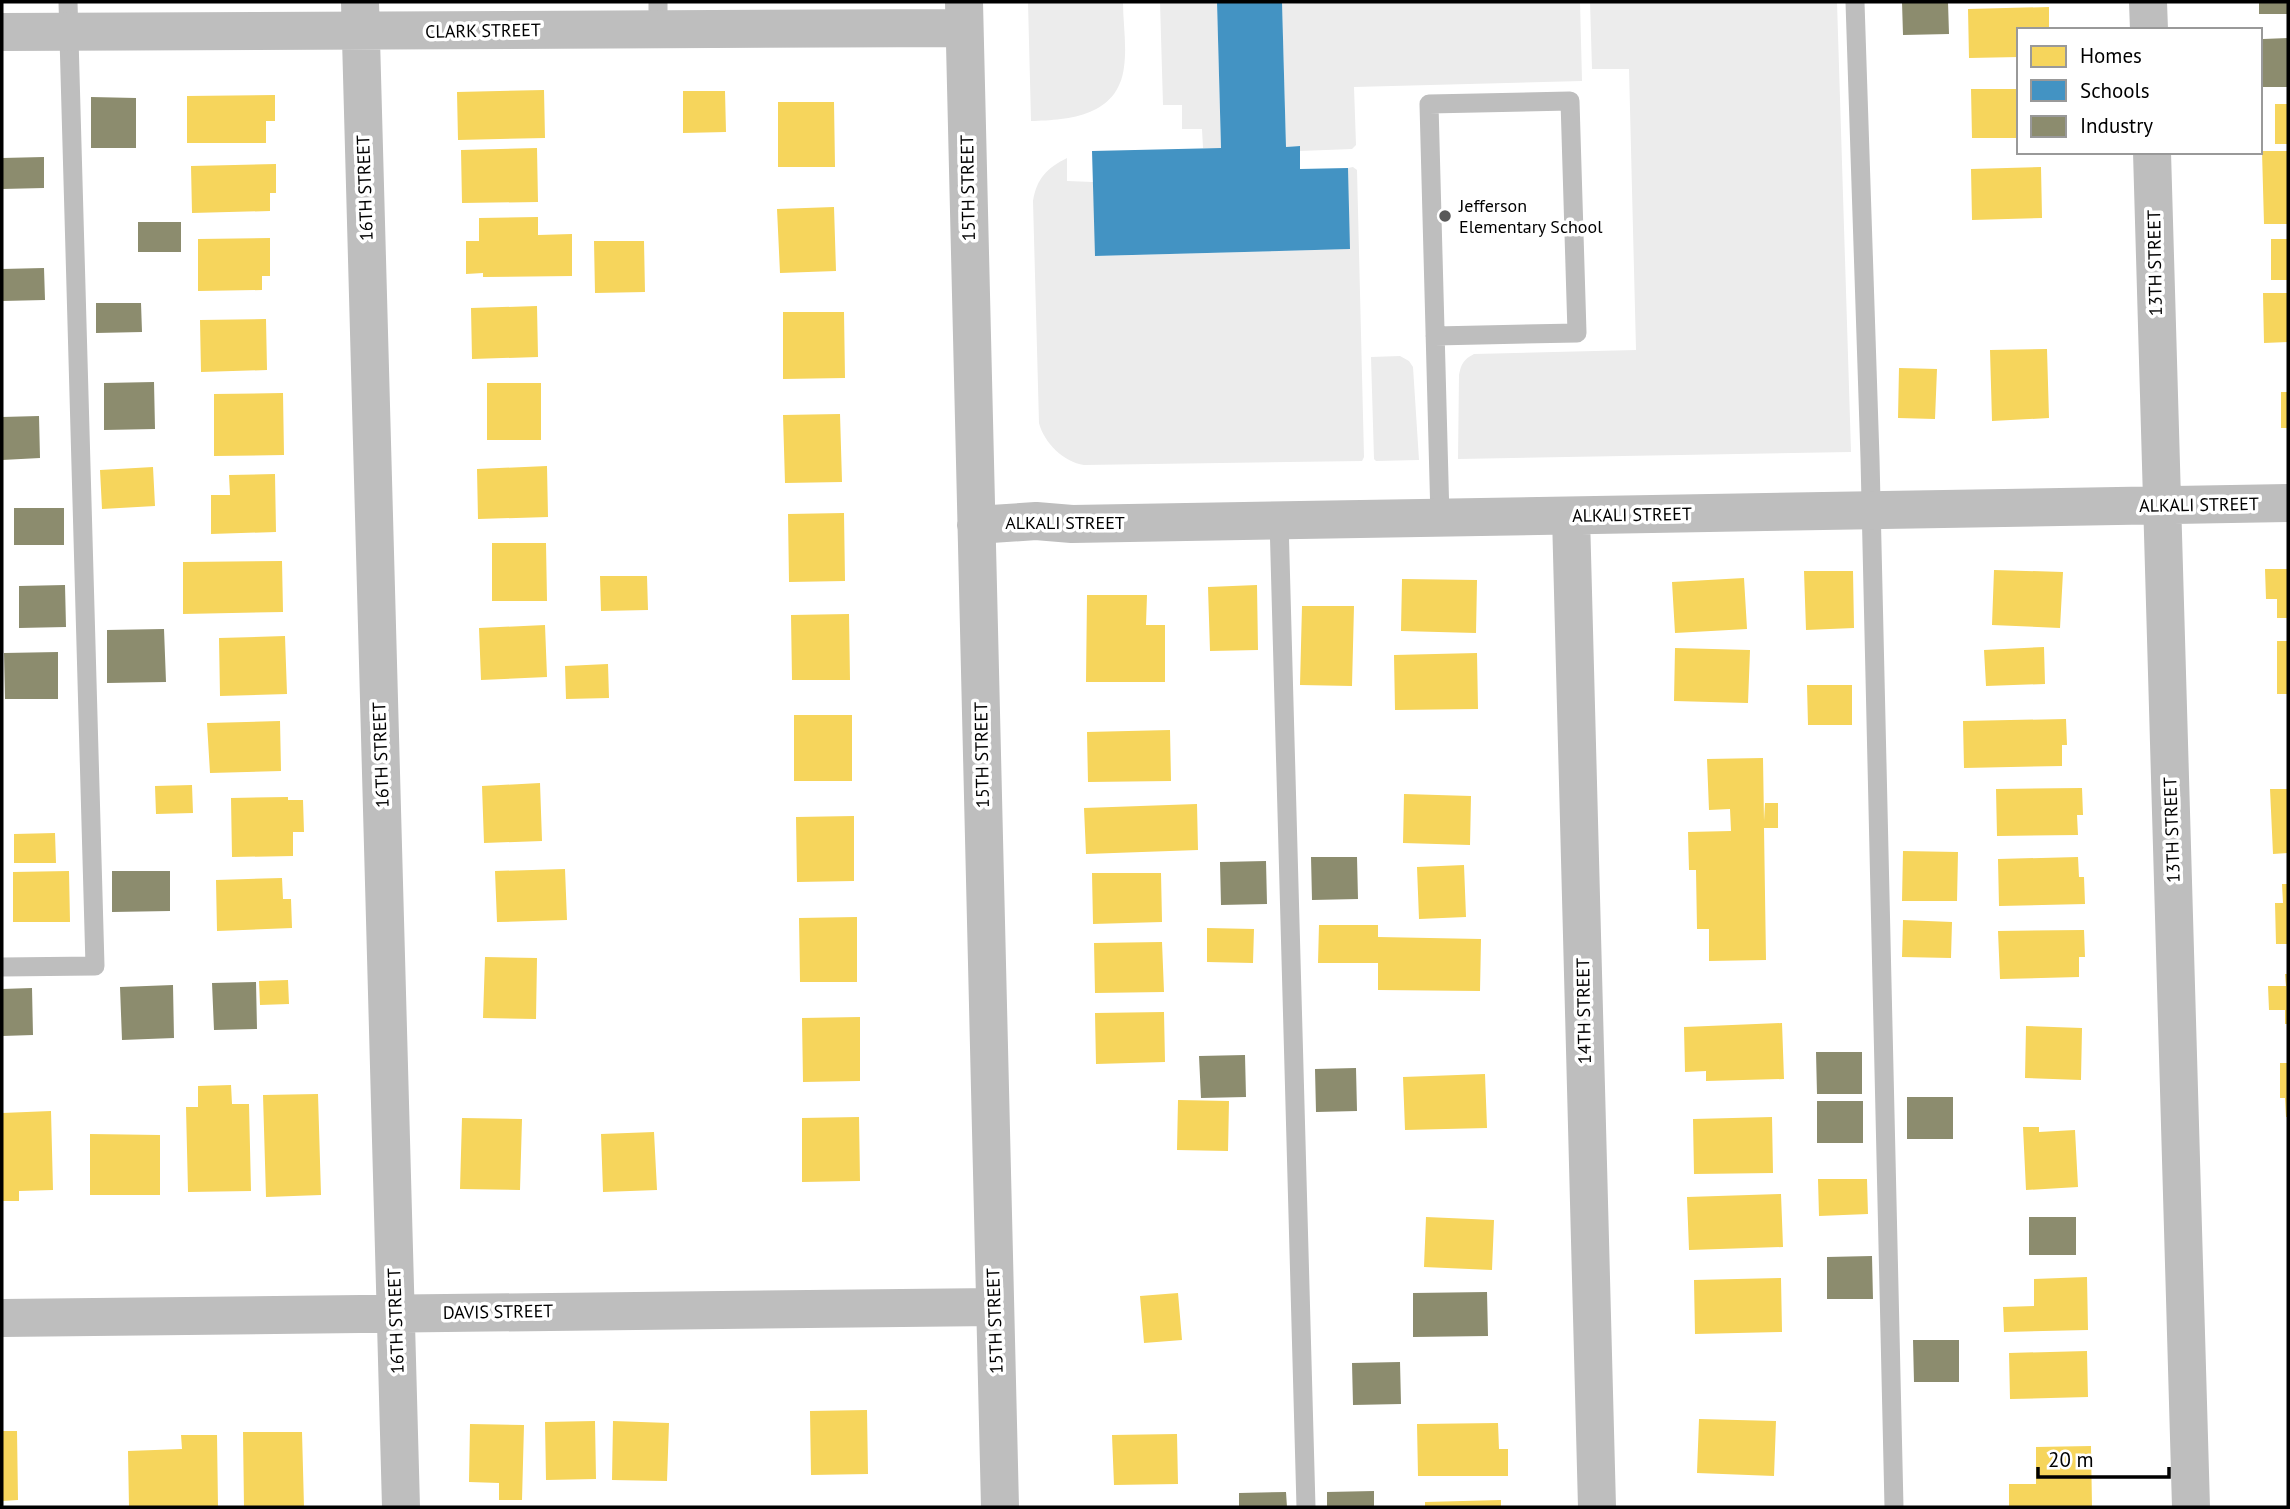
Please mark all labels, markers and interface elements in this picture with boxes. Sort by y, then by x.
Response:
street label: CLARK STREET [425,18,541,43]
legend [2017,28,2262,154]
text: Homes [2080,42,2142,69]
text: Schools [2080,77,2150,104]
text: Industry [2080,112,2153,139]
street label: 16TH STREET [351,135,378,241]
street label: 15TH STREET [955,135,980,241]
place label: Jefferson Elementary School [1458,194,1603,238]
marker: Jefferson Elementary School [1437,208,1453,224]
street label: 13TH STREET [2142,210,2167,316]
street label: ALKALI STREET [2139,492,2259,517]
street label: ALKALI STREET [1572,502,1692,527]
street label: ALKALI STREET [1005,511,1125,534]
street label: 16TH STREET [367,702,394,808]
street label: 15TH STREET [969,702,994,808]
street label: 13TH STREET [2158,777,2185,883]
street label: 14TH STREET [1571,958,1596,1064]
street label: 16TH STREET [382,1268,409,1374]
street label: 15TH STREET [981,1268,1008,1374]
street label: DAVIS STREET [443,1299,553,1324]
scale bar [2038,1436,2169,1480]
text: 20 m [2048,1446,2094,1473]

